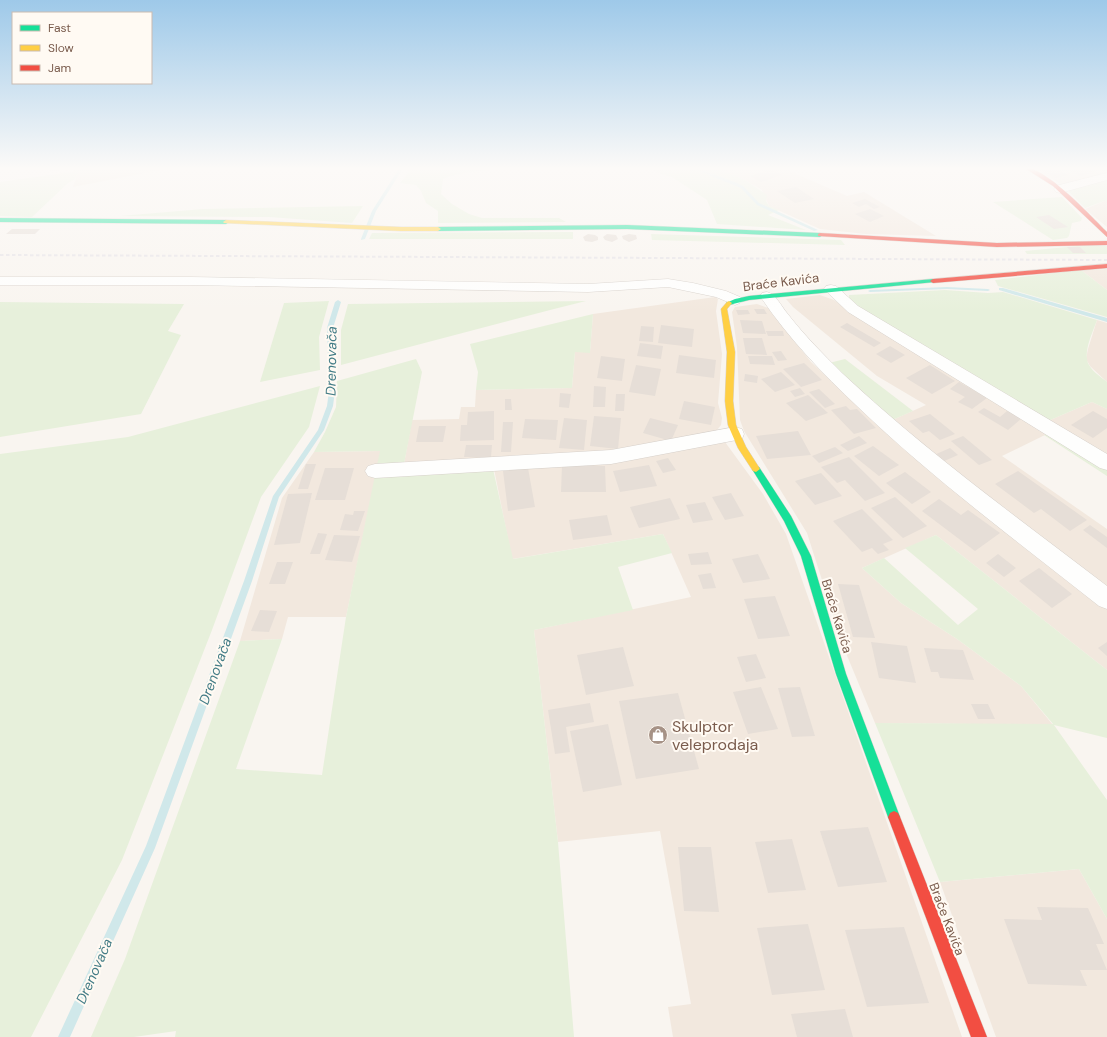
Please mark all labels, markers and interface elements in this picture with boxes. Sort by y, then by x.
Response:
legend [12,12,152,84]
text: Fast [48,20,71,36]
text: Slow [48,40,74,56]
text: Jam [48,60,71,76]
street label: Braće Kavića [742,269,820,295]
water label: Drenovača [321,326,341,396]
street label: Braće Kavića [818,577,856,655]
water label: Drenovača [195,635,235,707]
place label: Skulptor veleprodaja [672,716,758,755]
shop icon: Skulptor veleprodaja [647,724,669,746]
street label: Braće Kavića [925,880,969,958]
water label: Drenovača [72,935,116,1006]

